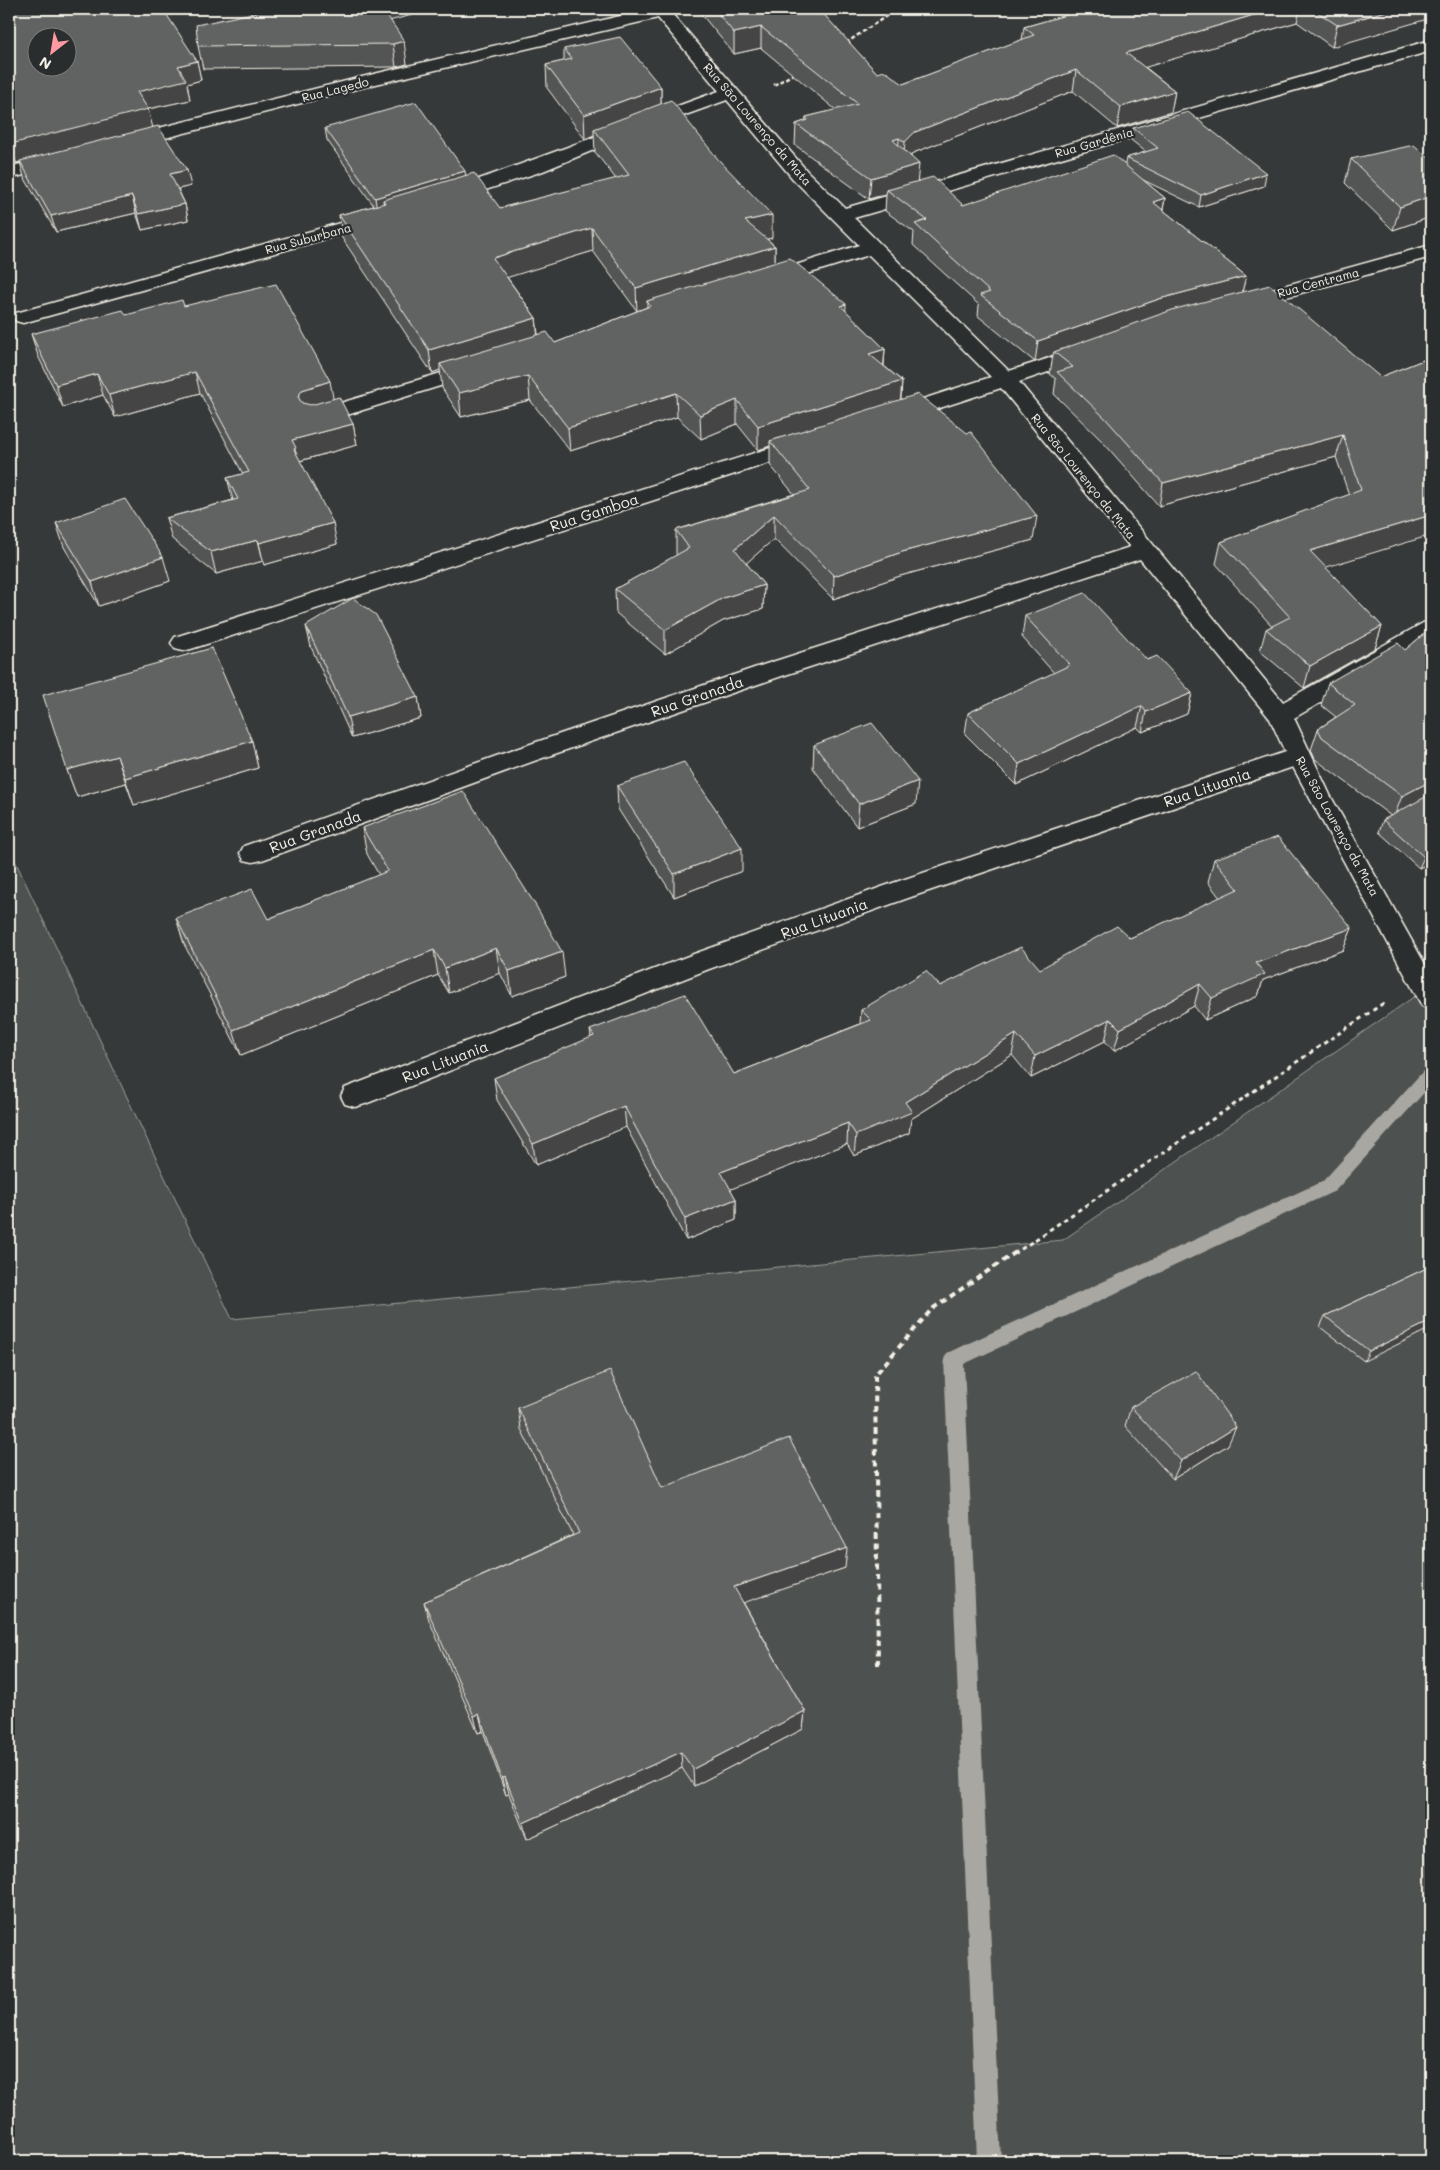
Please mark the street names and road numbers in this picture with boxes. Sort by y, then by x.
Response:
street label: Rua São Lourenço da Mata [700,59,816,189]
street label: Rua Lagedo [300,73,370,105]
street label: Rua Gardênia [1053,123,1135,161]
street label: Rua Suburbana [263,219,353,257]
street label: Rua Centrama [1275,263,1361,301]
street label: Rua São Lourenço da Mata [1028,410,1140,542]
street label: Rua Gamboa [547,488,641,536]
street label: Rua Granada [648,671,746,721]
street label: Rua São Lourenço da Mata [1293,753,1383,899]
street label: Rua Lituania [1161,763,1253,811]
street label: Rua Granada [266,805,364,857]
street label: Rua Lituania [778,893,870,943]
street label: Rua Lituania [399,1035,491,1087]

